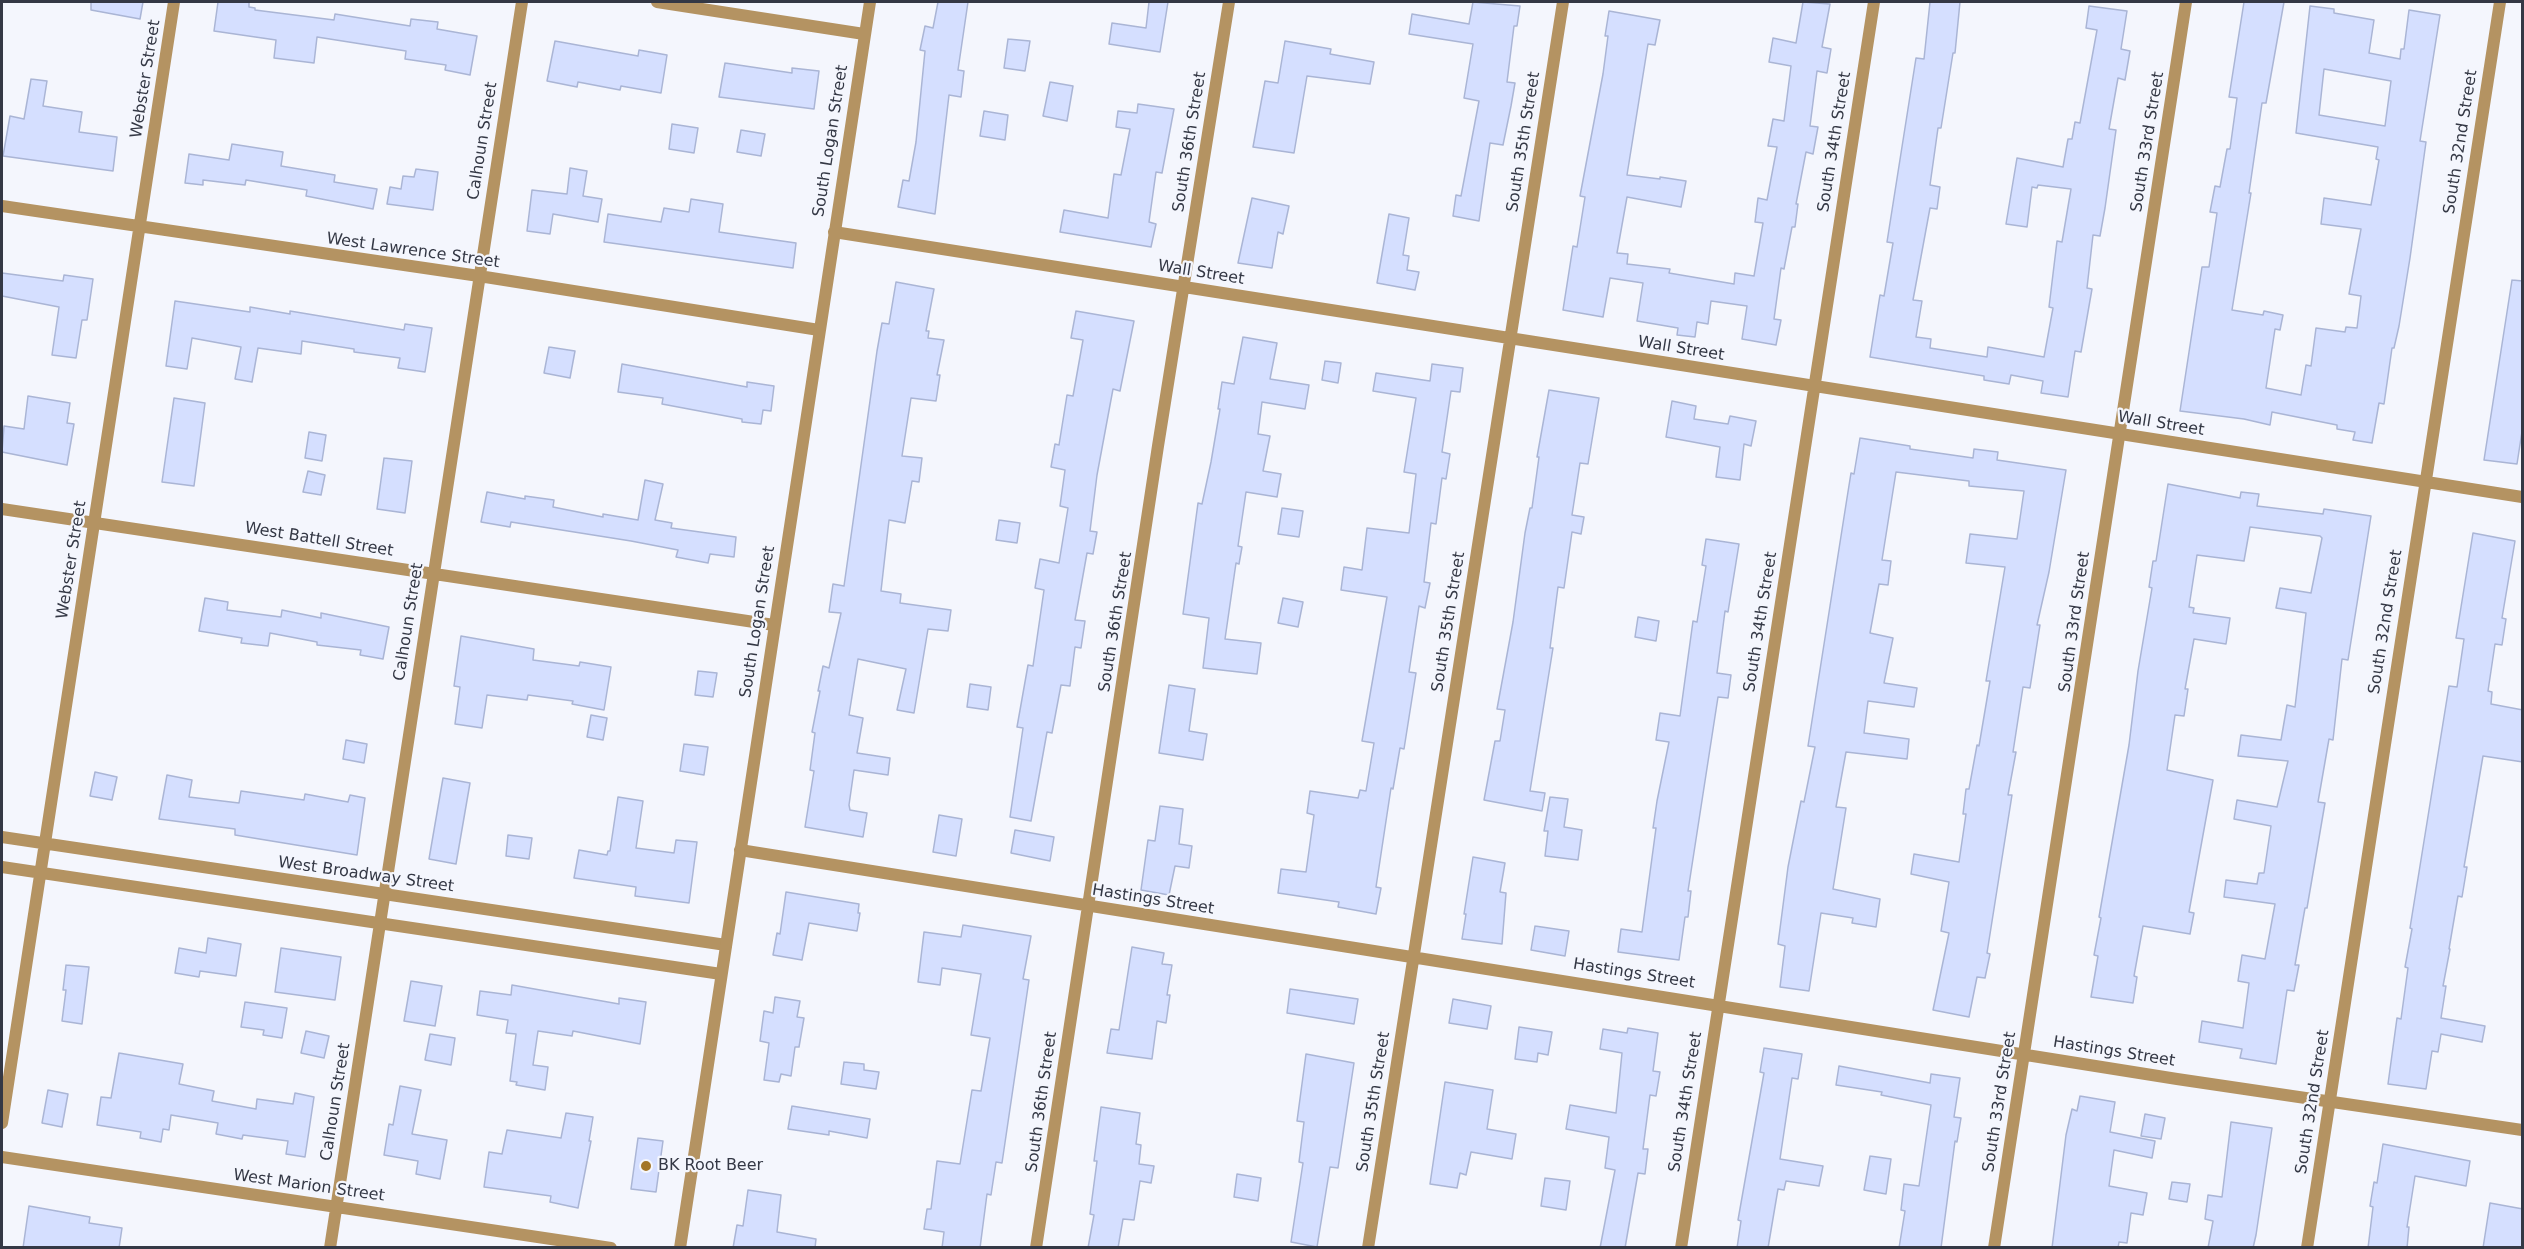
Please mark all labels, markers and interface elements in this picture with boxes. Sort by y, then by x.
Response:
street label: Webster Street [127,18,165,140]
street label: South Logan Street [809,64,853,218]
street label: South 32nd Street [2440,68,2482,216]
street label: South 36th Street [1169,70,1211,214]
street label: South 35th Street [1503,70,1545,214]
street label: South 34th Street [1814,70,1856,214]
street label: South 33rd Street [2127,70,2169,214]
street label: Calhoun Street [464,81,502,201]
street label: West Lawrence Street [325,229,501,273]
street label: Wall Street [1156,257,1246,289]
street label: Wall Street [1636,333,1726,365]
street label: Wall Street [2116,408,2206,440]
street label: Webster Street [53,499,91,621]
street label: West Battell Street [243,519,395,561]
street label: South Logan Street [736,545,780,699]
street label: South 32nd Street [2365,548,2407,696]
street label: South 36th Street [1095,550,1137,694]
street label: South 35th Street [1428,550,1470,694]
street label: South 34th Street [1740,550,1782,694]
street label: South 33rd Street [2056,550,2094,694]
street label: Calhoun Street [390,562,428,682]
street label: West Broadway Street [277,853,455,897]
street label: Hastings Street [1091,881,1215,919]
street label: Hastings Street [1572,955,1696,993]
street label: South 32nd Street [2292,1028,2334,1176]
street label: South 36th Street [1023,1030,1061,1174]
street label: South 35th Street [1353,1030,1395,1174]
street label: South 34th Street [1665,1030,1707,1174]
street label: South 33rd Street [1979,1030,2021,1174]
street label: Hastings Street [2052,1033,2176,1071]
street label: Calhoun Street [317,1042,355,1162]
place label: BK Root Beer [658,1156,763,1176]
marker: BK Root Beer [639,1159,653,1173]
street label: West Marion Street [232,1166,386,1206]

